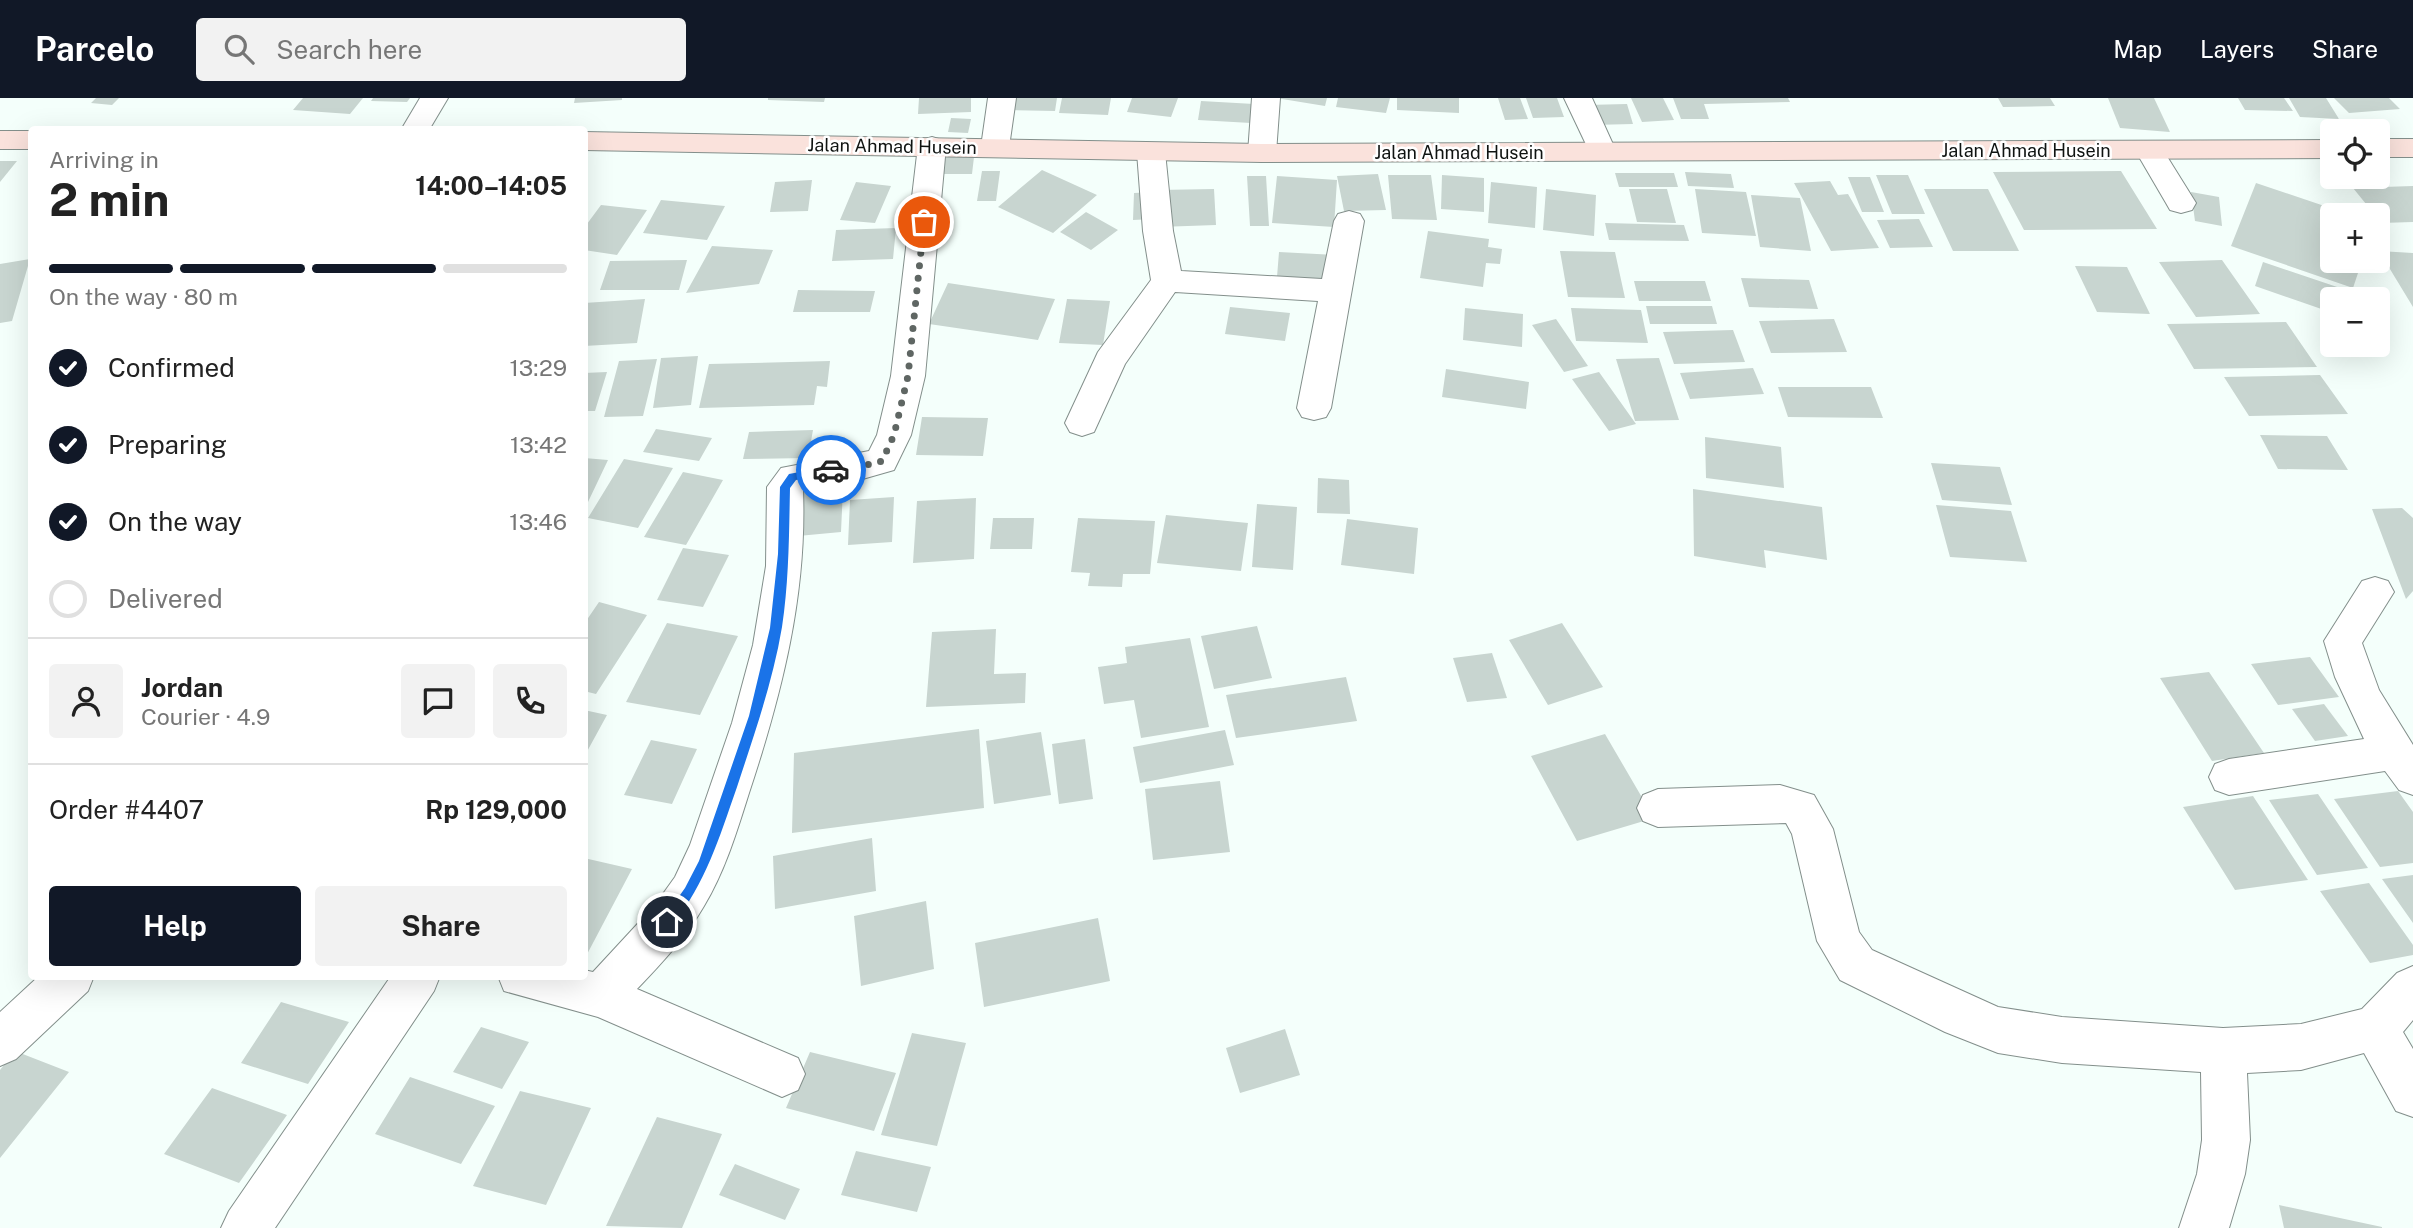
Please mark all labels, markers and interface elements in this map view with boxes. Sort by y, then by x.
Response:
search box [196,18,686,81]
text: Parcelo [35,30,154,68]
icon: search [220,30,258,68]
text: Search here [276,34,422,65]
text: Map [2113,35,2162,63]
text: Layers [2200,35,2274,63]
text: Share [2312,35,2378,63]
map controls [2320,119,2390,357]
button: locate [2320,119,2390,189]
street label: Jalan Ahmad Husein [807,134,977,158]
street label: Jalan Ahmad Husein [1941,140,2111,161]
street label: Jalan Ahmad Husein [1374,142,1544,163]
text: Arriving in [49,146,159,173]
text: 14:00–14:05 [415,170,567,201]
text: 2 min [49,172,169,226]
pin [894,192,954,252]
icon: bag [905,203,943,241]
button: + [2320,203,2390,273]
text: On the way · 80 m [49,283,238,310]
button: − [2320,287,2390,357]
icon: check [49,349,87,387]
text: Confirmed [108,352,235,383]
text: 13:29 [509,354,567,381]
icon: check [49,426,87,464]
text: Preparing [108,429,227,460]
text: 13:42 [510,431,567,458]
courier [796,435,866,505]
icon: car [812,451,850,489]
icon: check [49,503,87,541]
text: On the way [108,506,242,537]
text: 13:46 [509,508,567,535]
text: Delivered [108,583,223,614]
button: person [49,664,123,738]
button: chat [401,664,475,738]
button: phone [493,664,567,738]
text: Jordan [141,672,223,703]
text: Courier · 4.9 [141,703,270,730]
text: Order #4407 [49,794,204,825]
text: Rp 129,000 [425,794,567,825]
button: Help [49,886,301,966]
button: Share [315,886,567,966]
pin [637,892,697,952]
icon: home [648,903,686,941]

